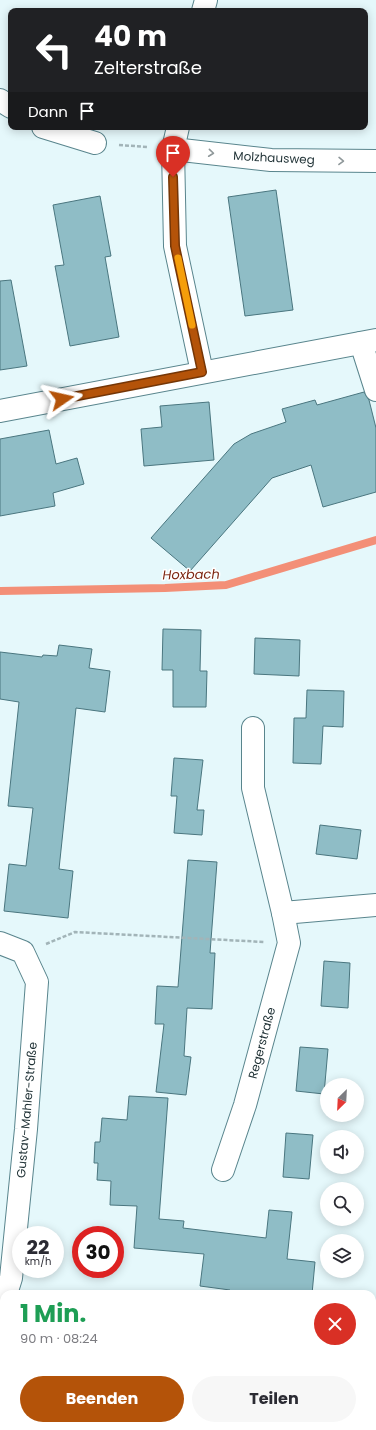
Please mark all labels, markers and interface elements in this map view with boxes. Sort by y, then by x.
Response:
text: 40 m [94,17,167,56]
icon: left [28,24,80,76]
text: Zelterstraße [94,55,202,80]
icon: arrive [76,100,98,122]
text: Dann [28,101,68,122]
pin [156,136,190,177]
icon: arrive [162,142,184,164]
street label: Molzhausweg [233,147,315,168]
one-way arrow [208,149,214,158]
one-way arrow [338,157,344,165]
position arrow [41,378,83,420]
water label: Hoxbach [162,565,220,584]
street label: Regerstraße [244,1005,279,1081]
street label: Gustav-Mahler-Straße [12,1041,41,1179]
north arrow [320,1078,364,1122]
map controls [320,1078,364,1278]
button: sound [320,1130,364,1174]
button: search [320,1182,364,1226]
speed limit sign: 30 [72,1226,124,1278]
text: 22 [27,1233,49,1261]
button: layers [320,1234,364,1278]
text: km/h [25,1254,51,1269]
text: 1 Min. [20,1297,86,1330]
button: close [314,1303,356,1345]
text: 90 m · 08:24 [20,1329,98,1348]
button: Beenden [20,1376,184,1422]
button: Teilen [192,1376,356,1422]

